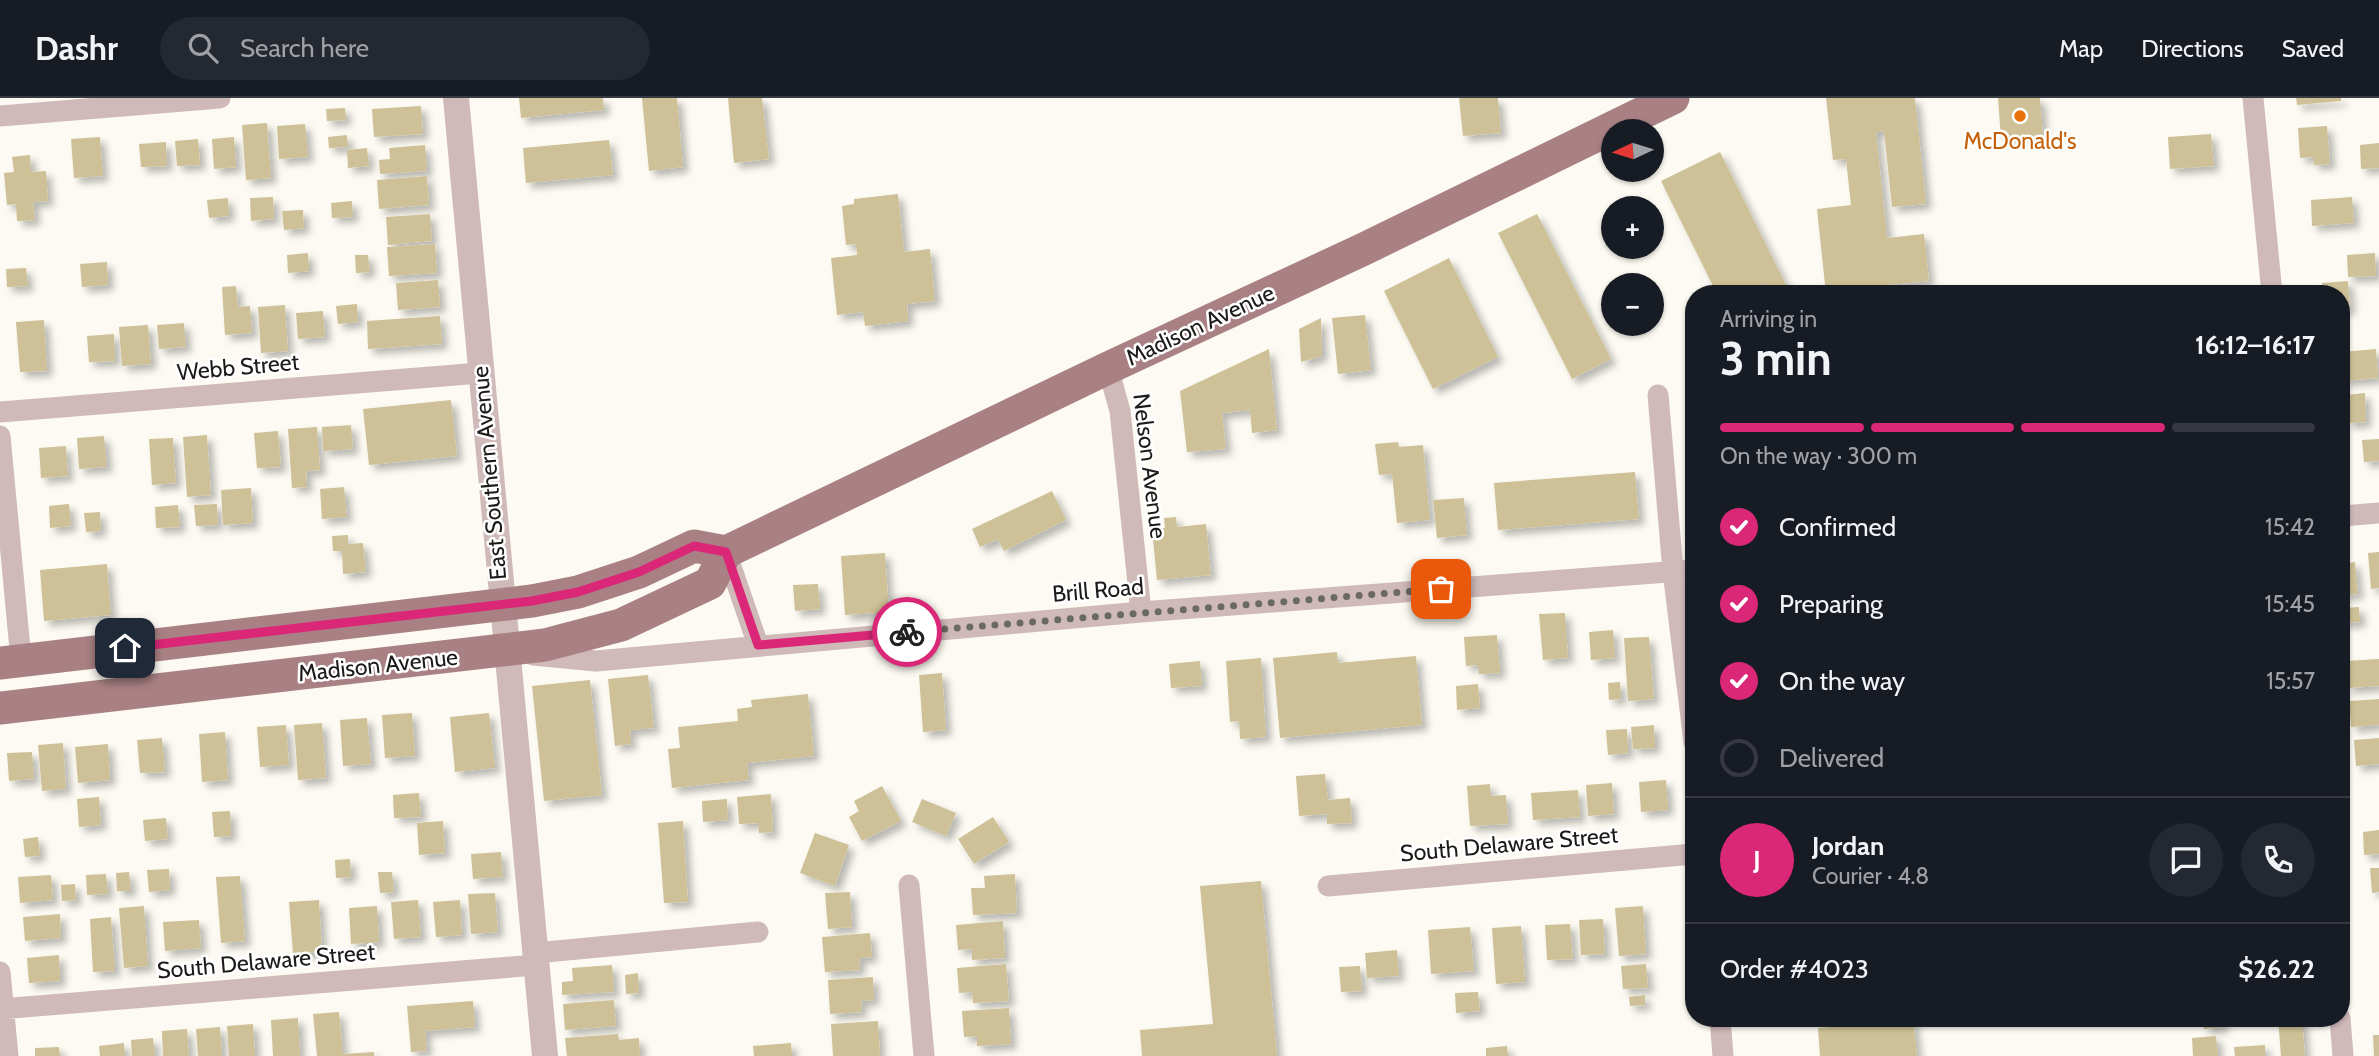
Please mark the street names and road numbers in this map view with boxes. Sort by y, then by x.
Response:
street label: Madison Avenue [1121,278,1279,372]
street label: Webb Street [176,348,300,386]
street label: East Southern Avenue [466,365,512,581]
street label: Nelson Avenue [1127,392,1173,540]
street label: Brill Road [1051,572,1145,608]
street label: Madison Avenue [297,643,459,687]
street label: South Delaware Street [1399,821,1619,867]
street label: South Delaware Street [156,938,376,984]

